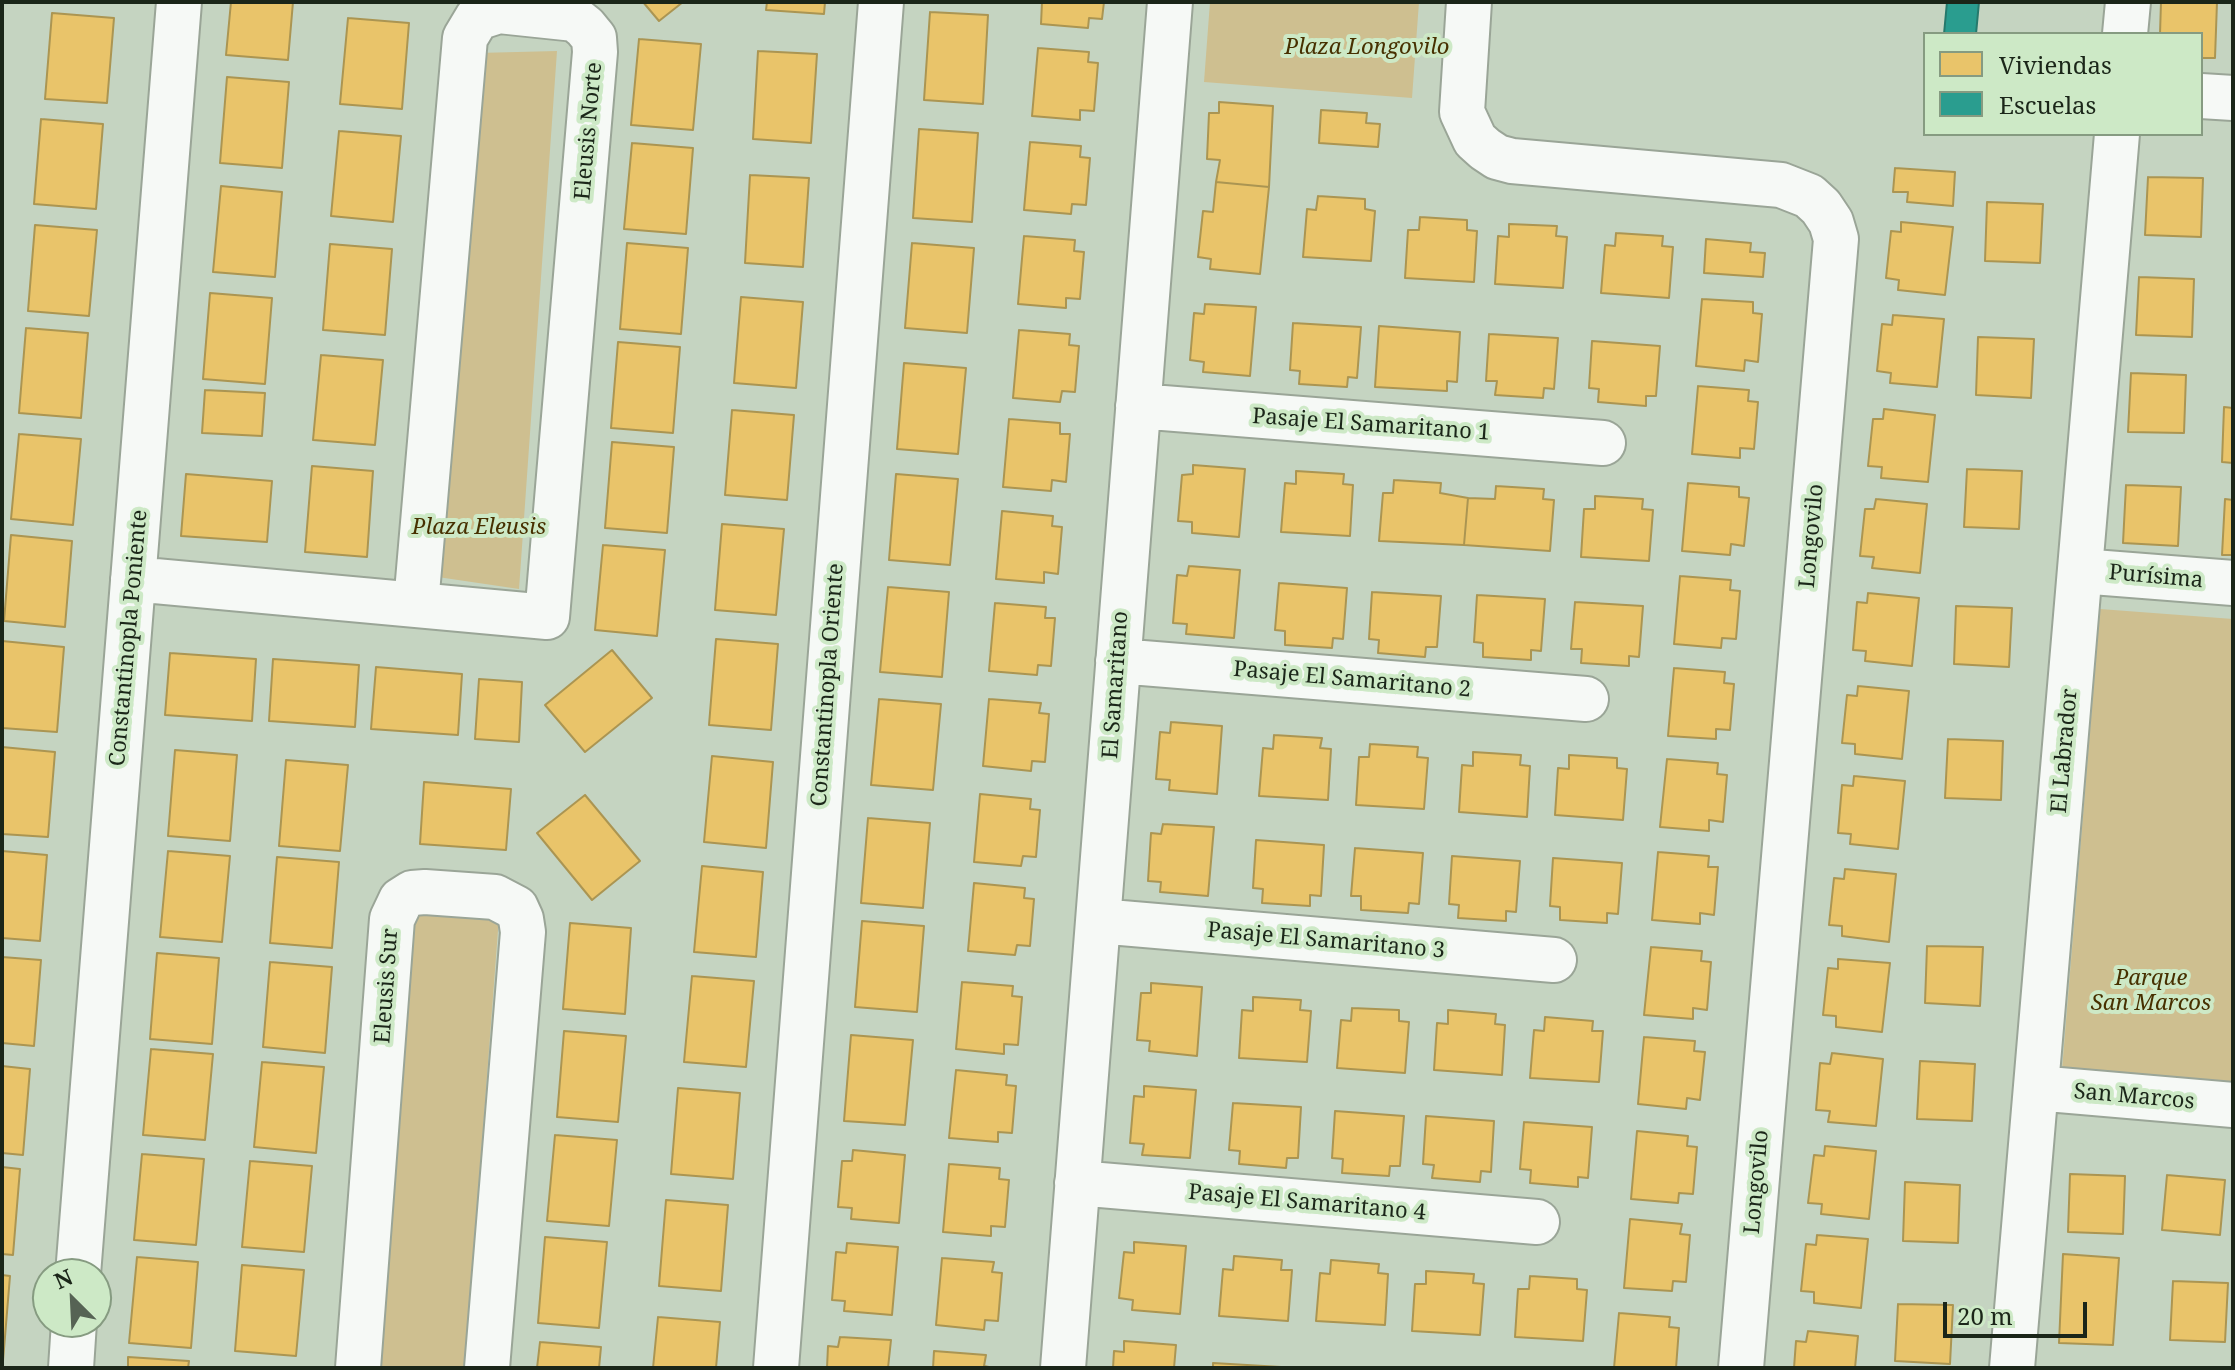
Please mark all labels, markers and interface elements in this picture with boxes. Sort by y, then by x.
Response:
legend [1923,32,2203,136]
park label: Plaza Longovilo [1285,35,1449,61]
text: Viviendas [1999,48,2112,81]
street label: Eleusis Norte [570,61,608,201]
text: Escuelas [1999,88,2096,121]
street label: Pasaje El Samaritano 1 [1251,404,1491,446]
street label: Longovilo [1794,483,1830,589]
street label: Constantinopla Poniente [105,509,153,767]
park label: Plaza Eleusis [412,515,546,541]
street label: Purísima [2108,560,2204,594]
street label: Constantinopla Oriente [806,562,850,808]
street label: El Samaritano [1098,610,1134,760]
street label: Pasaje El Samaritano 2 [1232,656,1472,704]
street label: El Labrador [2046,688,2084,814]
street label: Pasaje El Samaritano 3 [1206,917,1446,965]
street label: Eleusis Sur [370,928,404,1044]
park label: Parque San Marcos [2091,966,2211,1018]
street label: San Marcos [2073,1079,2195,1115]
street label: Longovilo [1739,1129,1775,1235]
street label: Pasaje El Samaritano 4 [1187,1179,1427,1227]
north arrow [32,1258,112,1338]
text: N [49,1261,77,1295]
scale bar [1947,1286,2091,1336]
text: 20 m [1957,1299,2013,1332]

